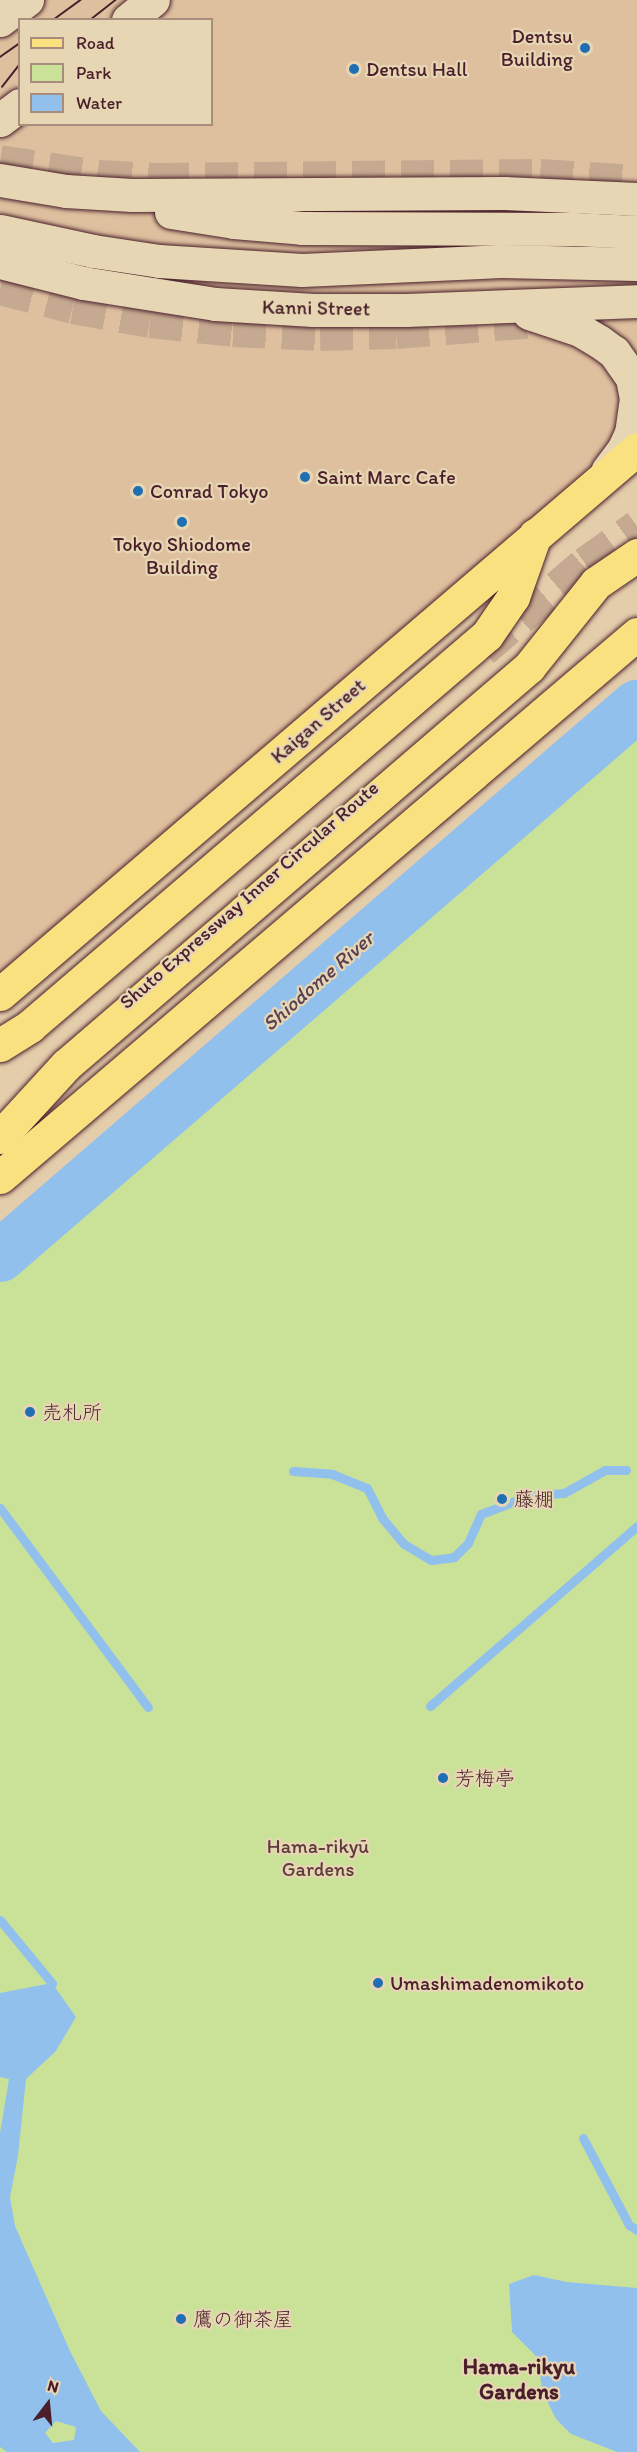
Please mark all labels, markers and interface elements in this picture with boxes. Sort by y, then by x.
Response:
legend [18,18,213,126]
place label: Dentsu Building [501,24,573,71]
text: Road [76,32,115,54]
marker: Dentsu Building [578,41,592,55]
place label: Dentsu Hall [366,57,468,81]
text: Park [76,62,111,84]
marker: Dentsu Hall [347,62,361,76]
text: Water [76,92,122,114]
street label: Kanni Street [262,295,370,321]
place label: Saint Marc Cafe [317,465,455,489]
marker: Saint Marc Cafe [298,470,312,484]
place label: Conrad Tokyo [150,479,267,503]
marker: Conrad Tokyo [131,484,145,498]
marker: Tokyo Shiodome Building [175,515,189,529]
place label: Tokyo Shiodome Building [113,532,251,579]
street label: Kaigan Street [266,674,370,768]
street label: Shuto Expressway Inner Circular Route [115,776,383,1014]
water label: Shiodome River [257,926,379,1036]
place label: 売札所 [42,1400,102,1424]
marker: 売札所 [23,1405,37,1419]
place label: 藤棚 [514,1487,554,1511]
marker: 藤棚 [495,1492,509,1506]
place label: 芳梅亭 [455,1766,515,1790]
marker: 芳梅亭 [436,1771,450,1785]
park label: Hama-rikyū Gardens [267,1834,369,1881]
place label: Umashimadenomikoto [390,1971,584,1995]
marker: Umashimadenomikoto [371,1976,385,1990]
place label: 鷹の御茶屋 [193,2307,293,2331]
marker: 鷹の御茶屋 [174,2312,188,2326]
district label: Hama-rikyu Gardens [463,2353,575,2404]
north arrow [18,2374,78,2434]
text: N [45,2376,61,2397]

